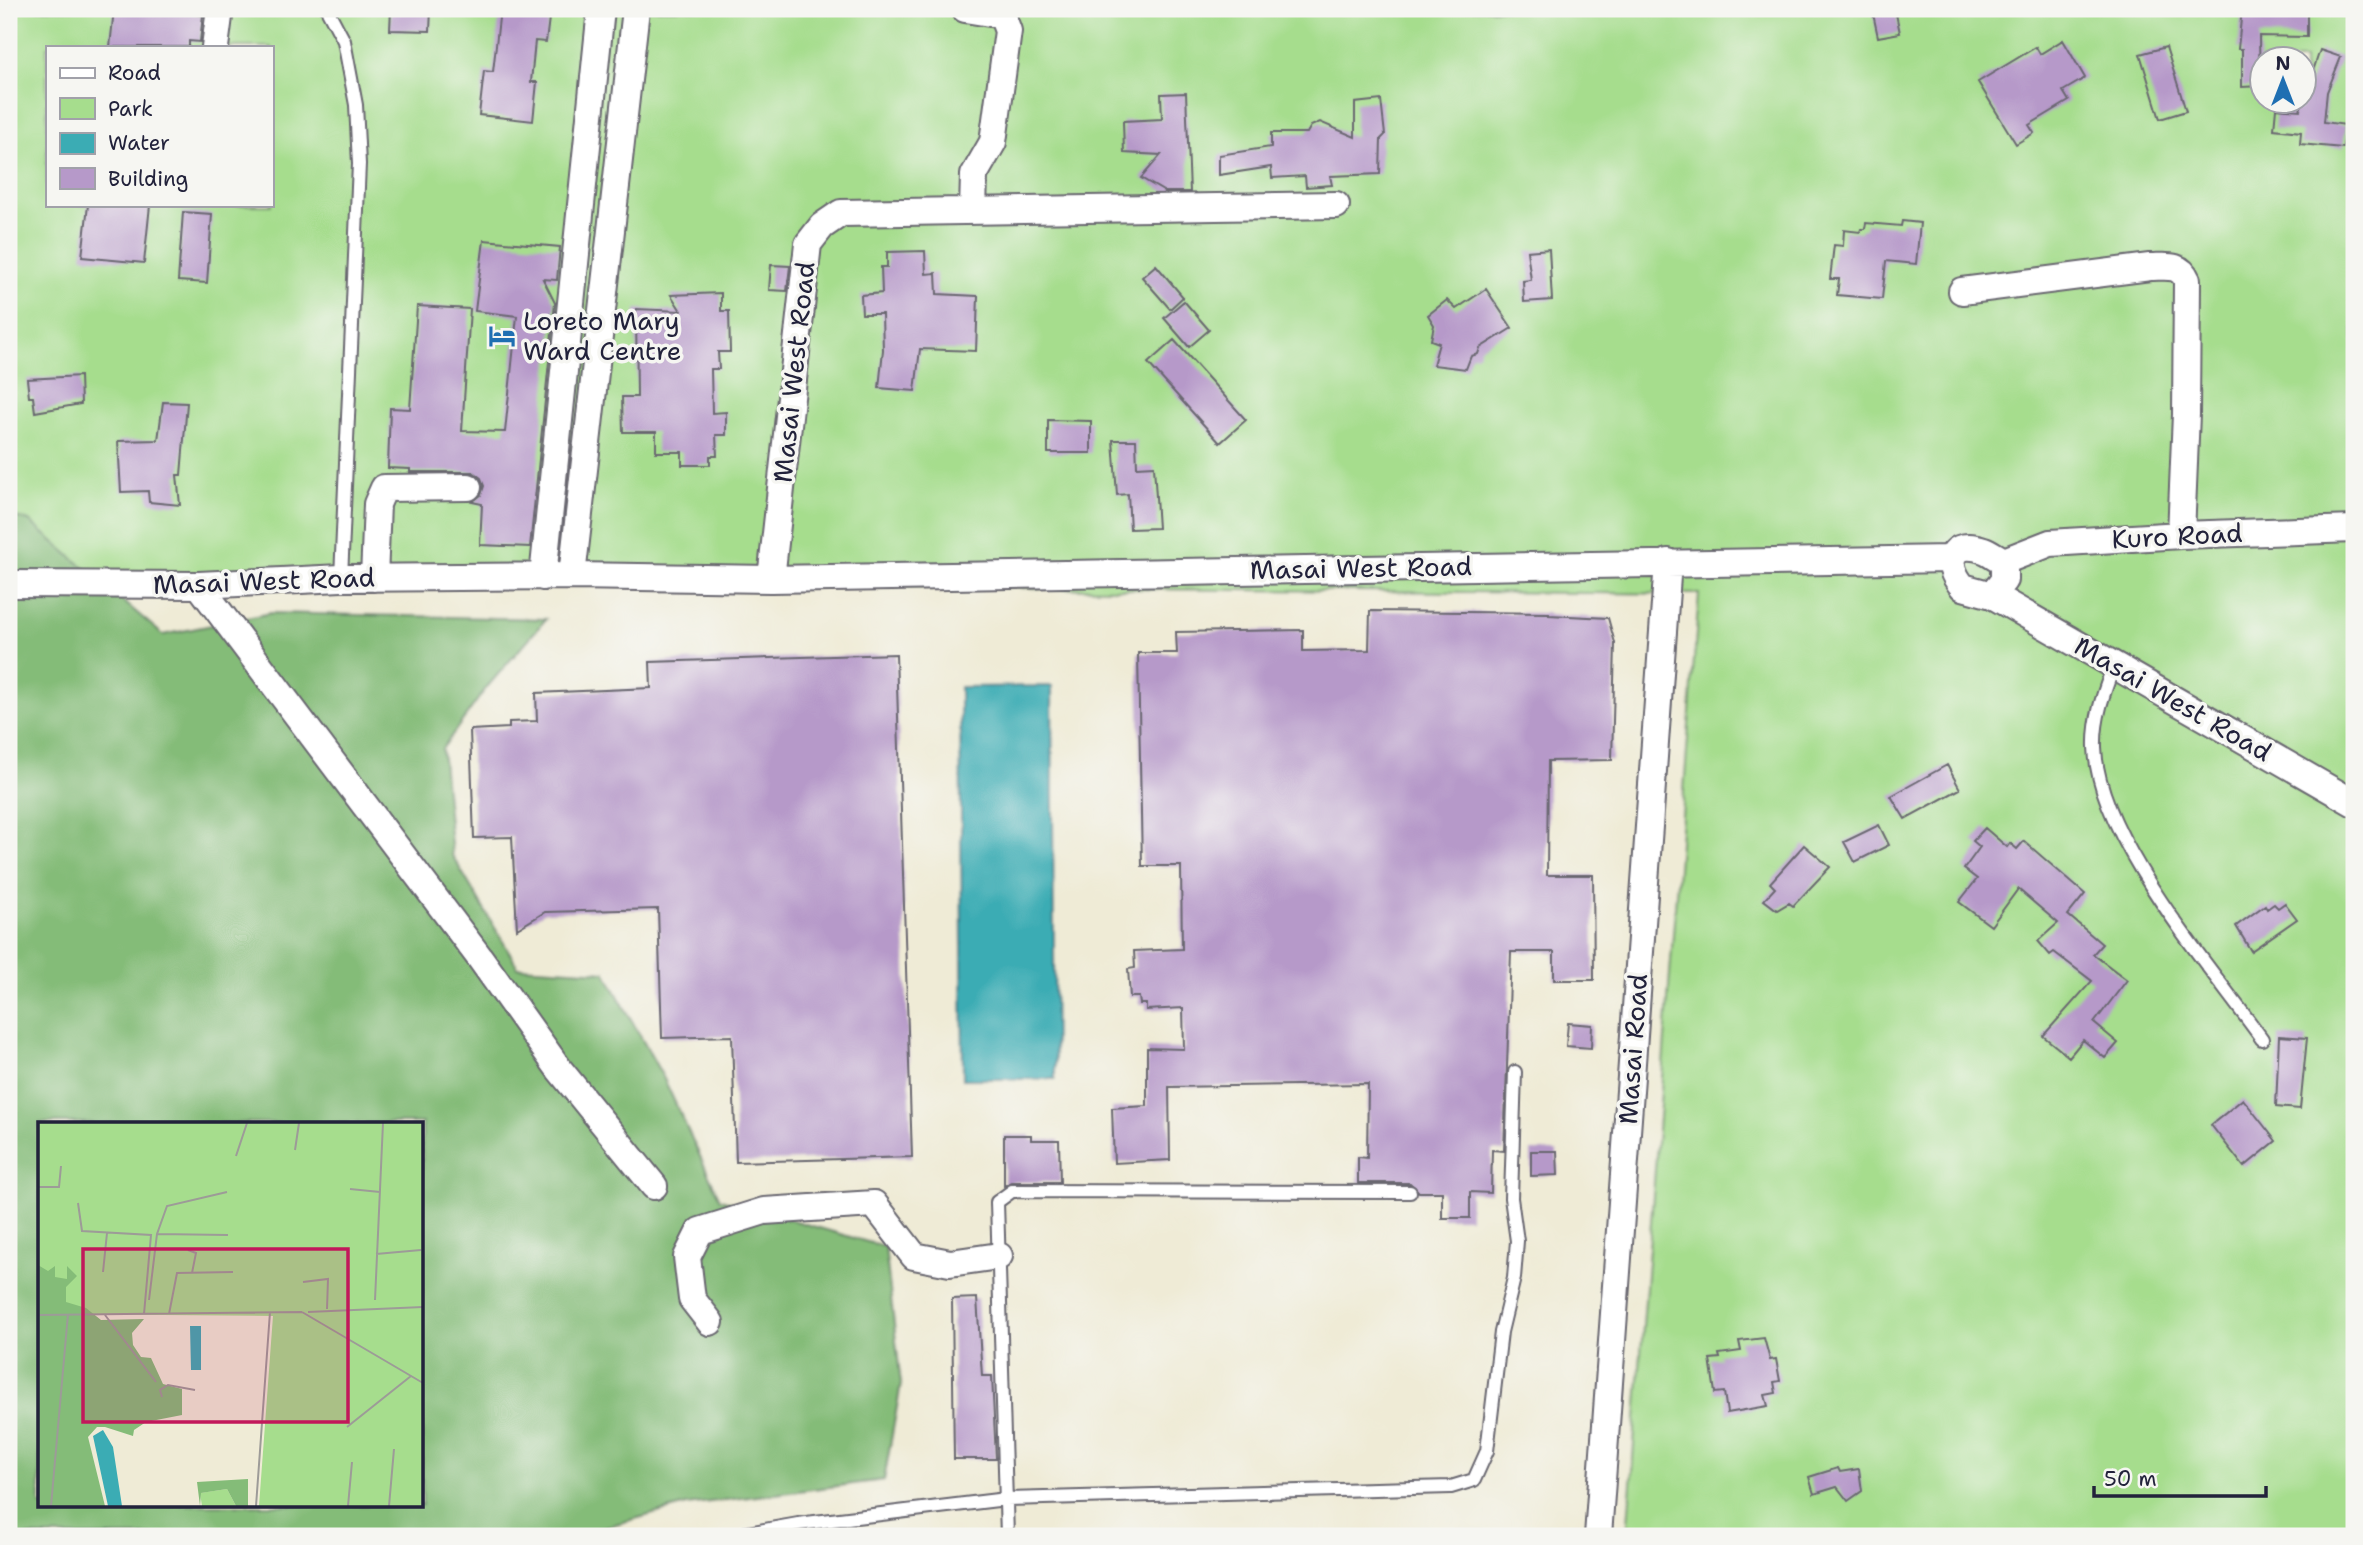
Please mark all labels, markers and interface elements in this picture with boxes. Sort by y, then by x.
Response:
legend [46,46,273,206]
north arrow [2248,46,2318,116]
text: N [2275,51,2291,76]
text: Road [108,59,161,87]
text: Park [108,95,153,123]
text: Water [108,129,170,157]
text: Building [108,165,188,193]
street label: Masai West Road [764,260,823,484]
place label: Loreto Mary Ward Centre [523,303,681,368]
hotel icon: Loreto Mary Ward Centre [487,321,517,351]
street label: Kuro Road [2111,515,2243,556]
street label: Masai West Road [1250,548,1472,587]
street label: Masai West Road [152,559,376,602]
street label: Masai West Road [2068,628,2278,769]
street label: Masai Road [1610,972,1655,1126]
inset map [38,1122,424,1506]
scale bar [2094,1454,2265,1498]
text: 50 m [2104,1465,2157,1493]

